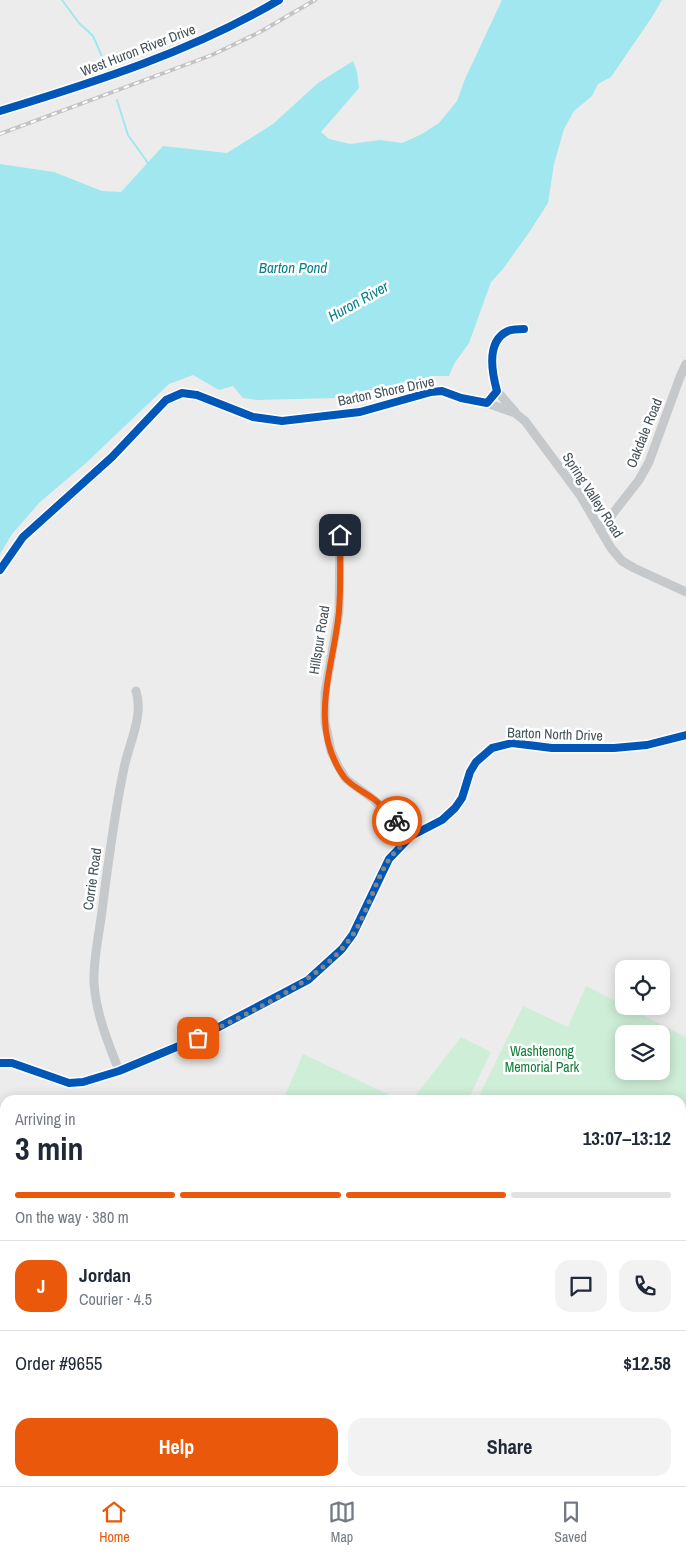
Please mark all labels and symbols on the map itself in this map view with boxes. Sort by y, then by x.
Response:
street label: West Huron River Drive [78,20,198,80]
water label: Barton Pond [259,257,327,278]
water label: Huron River [324,275,393,326]
street label: Barton Shore Drive [336,372,436,410]
street label: Oakdale Road [622,396,666,470]
street label: Spring Valley Road [559,449,627,541]
pin [319,514,361,556]
street label: Hillspur Road [305,604,333,676]
street label: Barton North Drive [507,723,603,745]
courier [372,796,422,846]
street label: Corrie Road [79,847,105,911]
pin [177,1017,219,1059]
park label: Washtenong Memorial Park [505,1042,580,1076]

